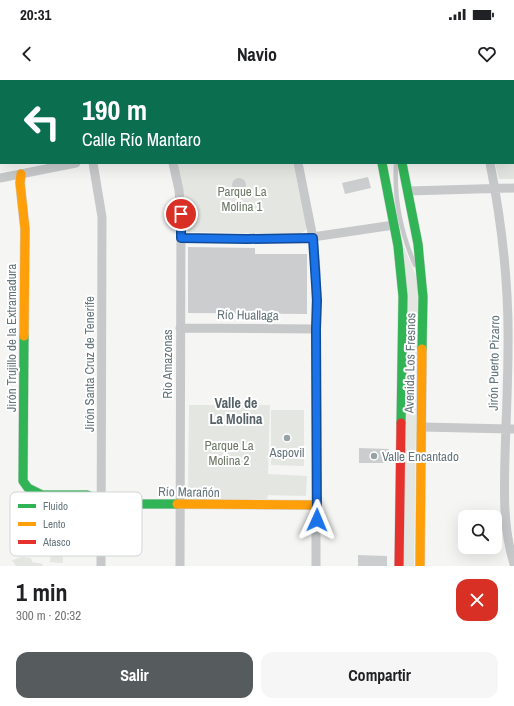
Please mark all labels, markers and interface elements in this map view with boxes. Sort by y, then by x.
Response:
text: 20:31 [20,4,51,25]
text: Navio [237,42,277,67]
icon: back [16,43,38,65]
icon: heart [476,43,498,65]
text: 190 m [82,91,147,129]
icon: left [16,96,68,148]
text: Calle Río Mantaro [82,127,201,152]
park label: Parque La Molina 1 [217,183,267,215]
pin [164,197,198,231]
icon: arrive [170,203,192,225]
street label: Jirón Trujillo de la Extramadura [3,264,20,412]
street label: Jirón Santa Cruz de Tenerife [81,296,98,432]
street label: Río Huallaga [217,306,279,324]
street label: Avenida Los Fresnos [401,313,419,414]
street label: Jirón Puerto Pizarro [485,315,503,411]
street label: Río Amazonas [159,329,176,399]
district label: Valle de La Molina [210,394,263,428]
marker: Aspovil [282,433,292,443]
park label: Parque La Molina 2 [204,437,254,469]
place label: Aspovil [269,444,304,461]
place label: Valle Encantado [382,448,459,465]
marker: Valle Encantado [369,451,379,461]
street label: Río Marañón [158,483,220,501]
legend [10,492,142,556]
text: Fluido [43,499,68,513]
position arrow [296,499,338,541]
map controls [458,510,502,554]
button: search [458,510,502,554]
text: Lento [43,517,66,531]
text: Atasco [42,535,71,549]
text: 1 min [16,576,67,608]
button: close [456,579,498,621]
text: 300 m · 20:32 [16,607,81,624]
button: Salir [16,652,253,698]
button: Compartir [261,652,498,698]

